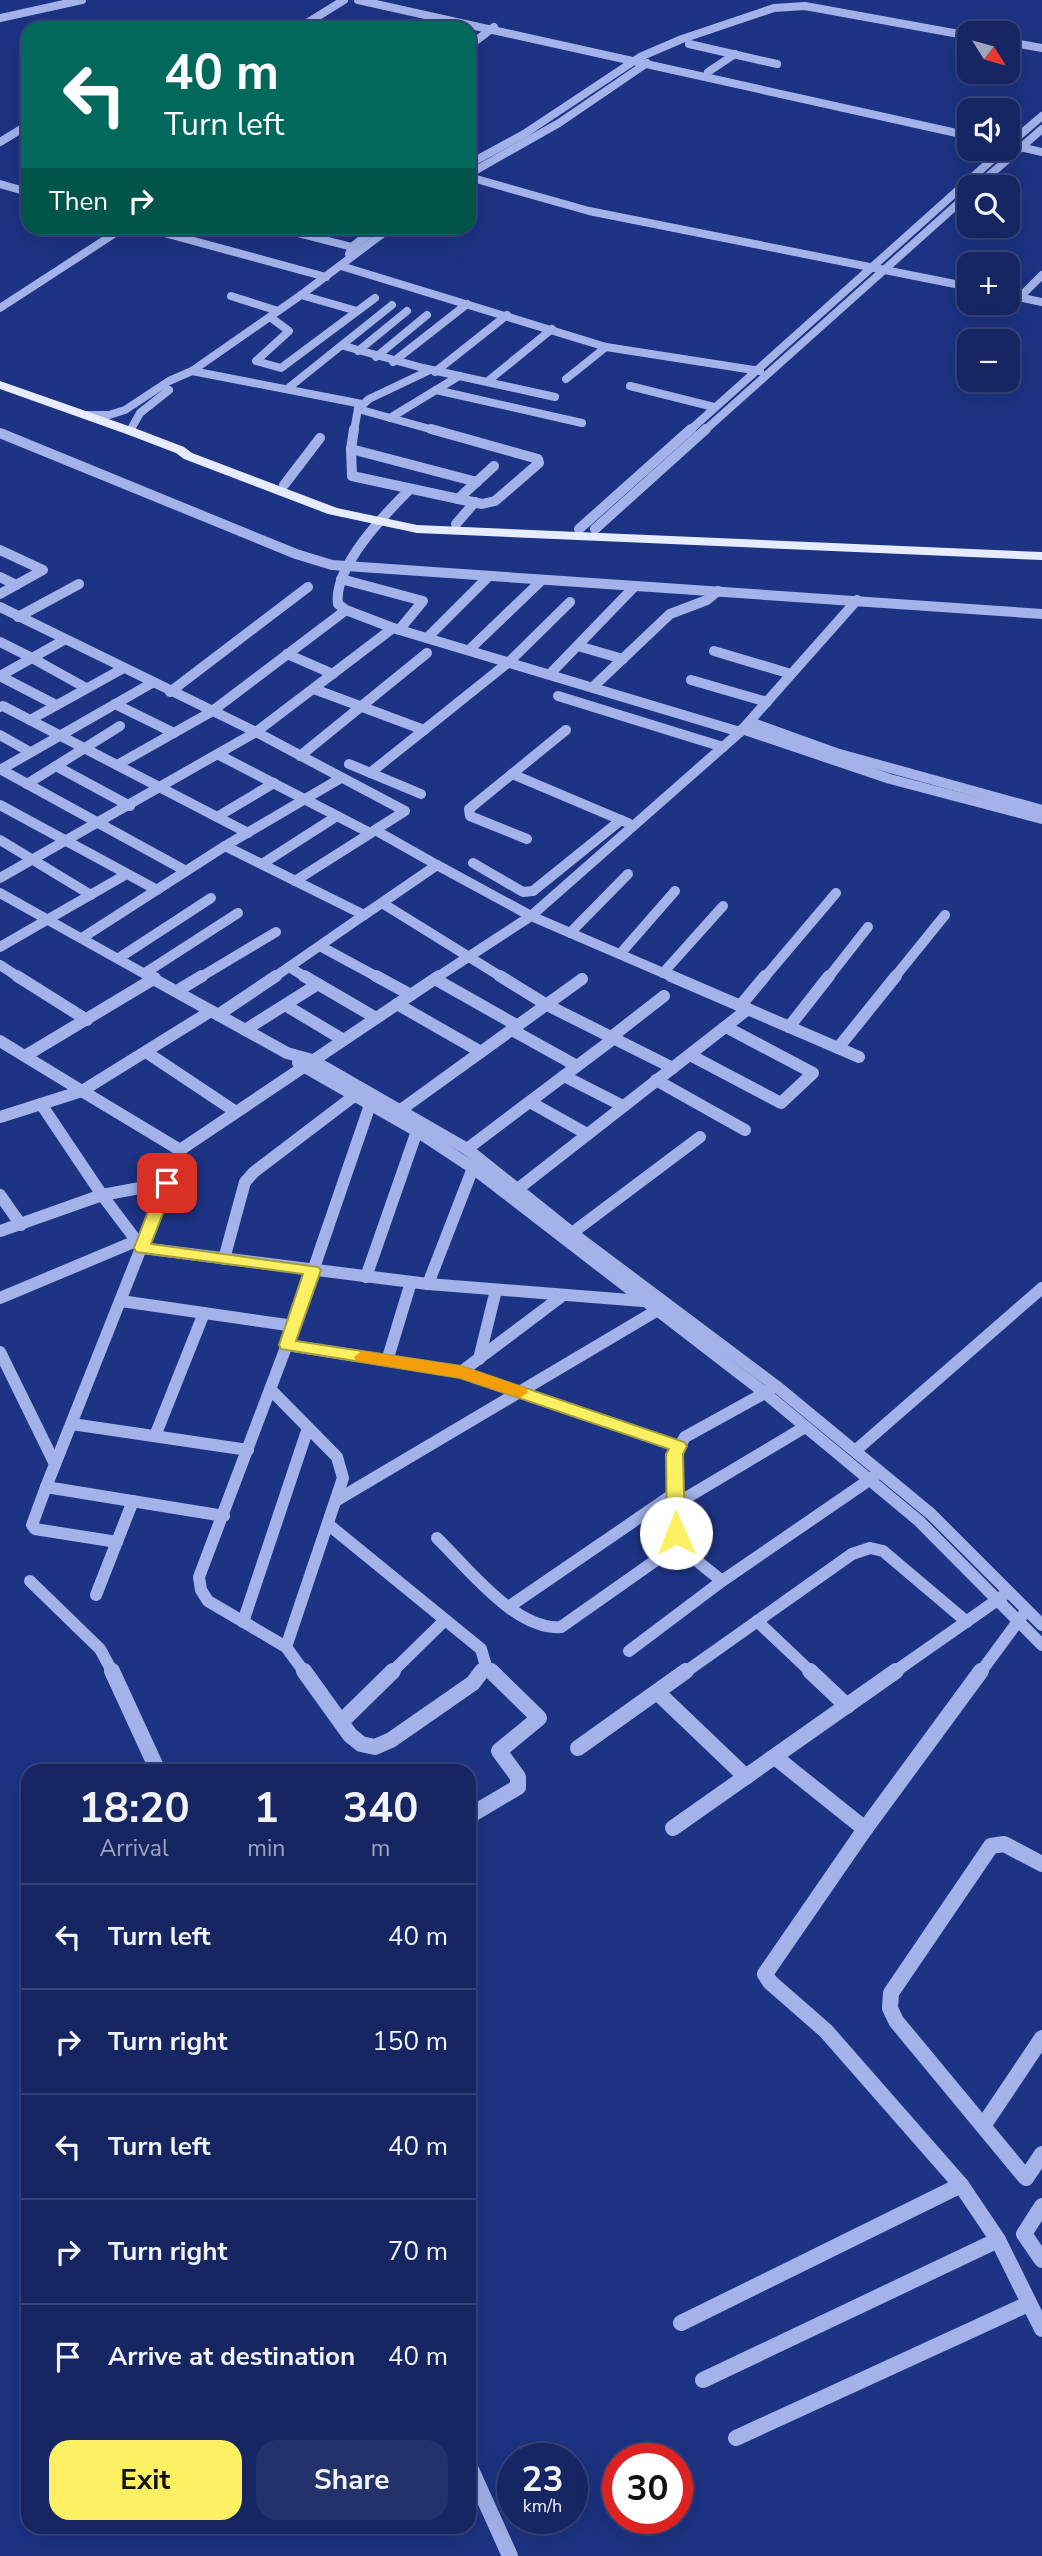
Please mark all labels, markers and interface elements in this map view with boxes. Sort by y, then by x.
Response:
north arrow [957,21,1020,84]
map controls [957,21,1020,392]
text: 40 m [164,39,279,106]
icon: left [49,49,140,140]
button: sound [957,98,1020,161]
text: Turn left [164,103,284,146]
button: search [957,175,1020,238]
icon: right [122,182,160,220]
text: Then [49,184,108,219]
button: + [957,252,1020,315]
button: − [957,329,1020,392]
pin [137,1153,197,1213]
icon: arrive [148,1164,186,1202]
position arrow [639,1496,713,1570]
text: 18:20 [79,1780,190,1837]
text: 1 [254,1780,279,1837]
text: 340 [343,1780,418,1837]
text: Arrival [100,1833,169,1864]
text: min [247,1833,285,1864]
text: m [371,1833,391,1864]
icon: left [49,1918,87,1956]
text: Turn left [108,1919,211,1954]
text: 40 m [388,1919,448,1954]
icon: right [49,2023,87,2061]
text: Turn right [108,2024,227,2059]
text: 150 m [372,2024,448,2059]
icon: left [49,2128,87,2166]
text: Turn left [108,2129,211,2164]
text: 40 m [388,2129,448,2164]
icon: right [49,2233,87,2271]
text: Turn right [108,2234,227,2269]
text: 70 m [388,2234,448,2269]
icon: arrive [49,2338,87,2376]
text: Arrive at destination [108,2339,355,2374]
text: 40 m [388,2339,448,2374]
button: Exit [49,2440,242,2520]
button: Share [256,2440,448,2520]
speed limit sign: 30 [602,2443,693,2534]
text: 23 [521,2456,564,2503]
text: km/h [523,2494,562,2518]

